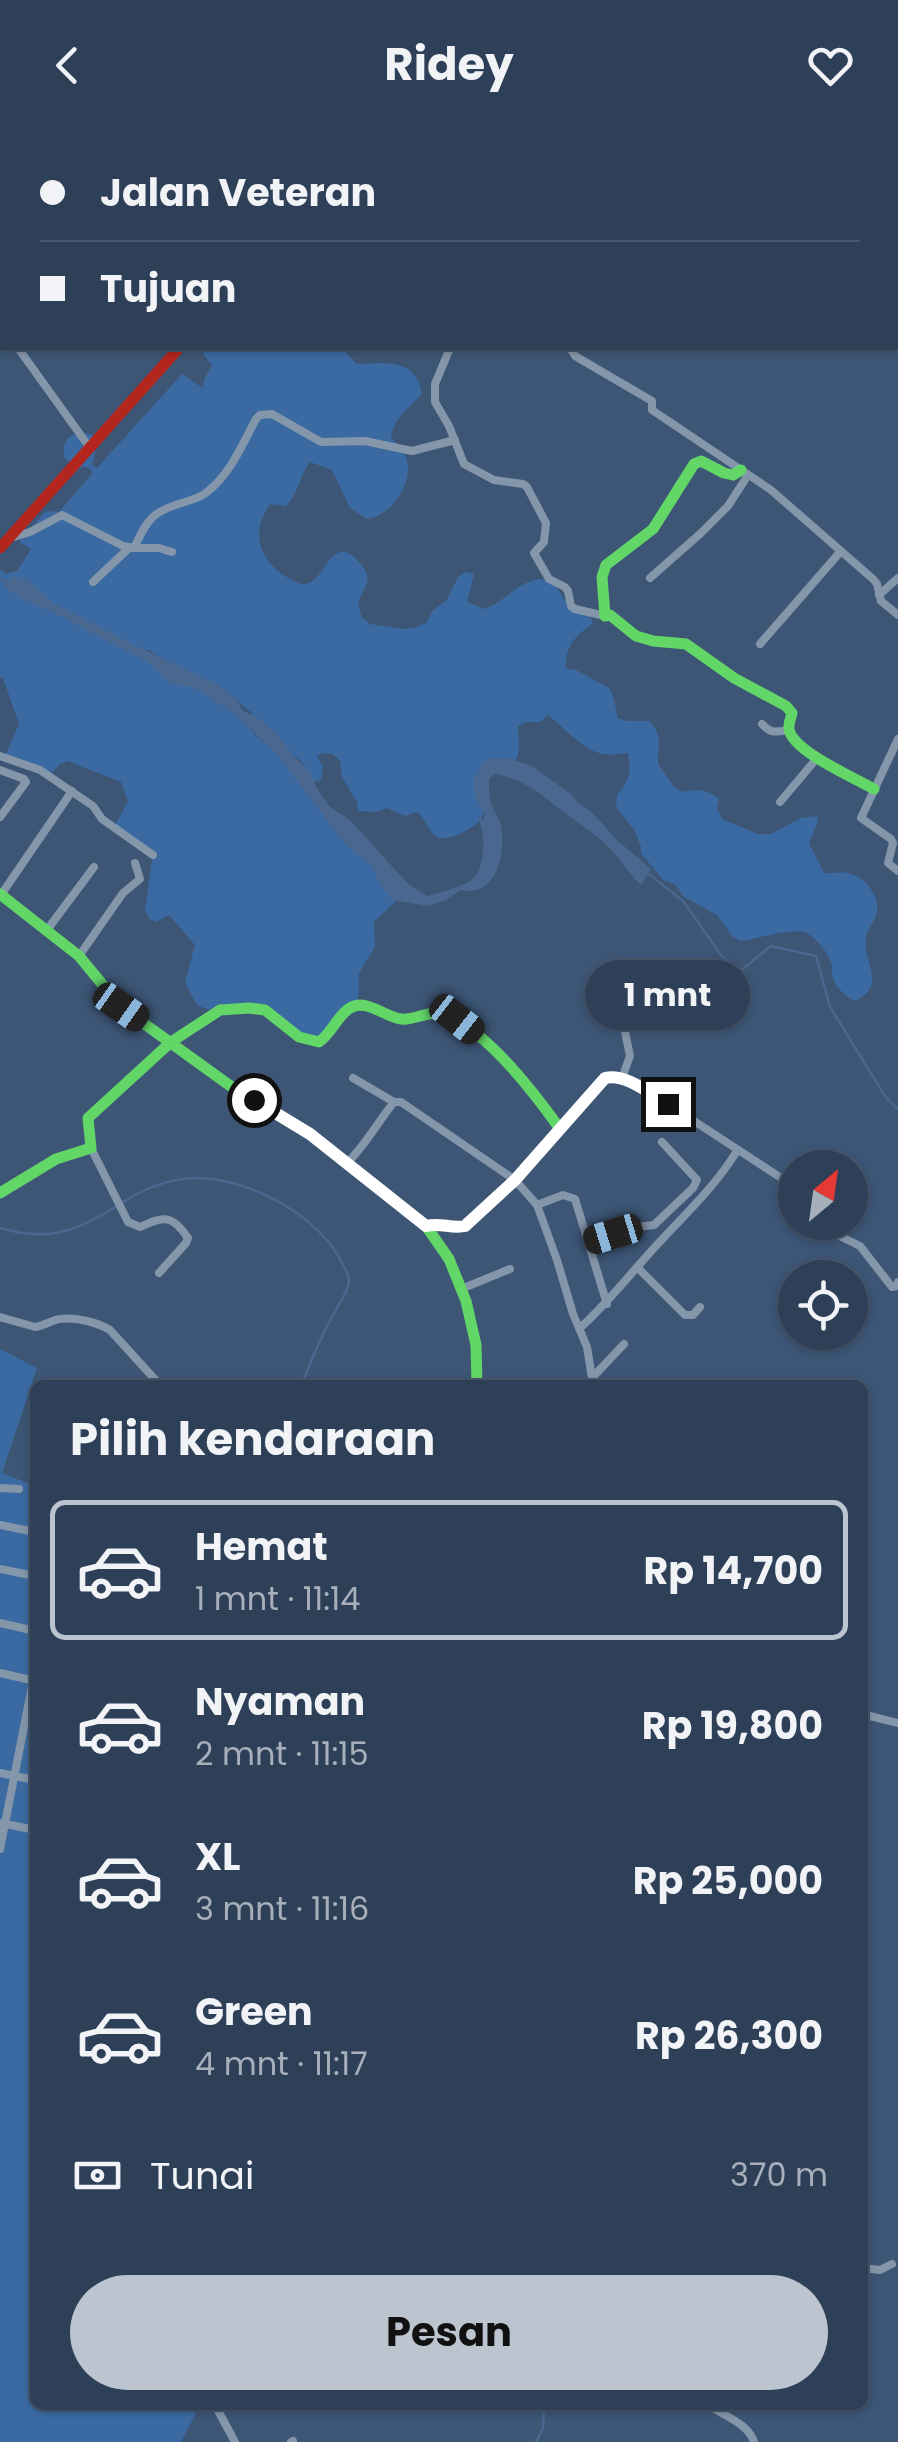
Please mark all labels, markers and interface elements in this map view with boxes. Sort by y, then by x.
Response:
text: Ridey [384,33,514,96]
icon: back [40,38,95,93]
icon: heart [803,38,858,93]
text: Jalan Veteran [100,166,376,219]
text: Tujuan [100,262,236,315]
callout: 1 mnt [586,959,750,1029]
text: 1 mnt [624,972,711,1017]
car [88,978,154,1036]
car [424,989,490,1049]
route start [232,1078,277,1123]
route end [646,1082,691,1127]
north arrow [778,1150,868,1240]
map controls [778,1150,868,1350]
car [580,1211,646,1257]
button: locate [778,1260,868,1350]
text: Pilih kendaraan [70,1408,435,1471]
text: Hemat [195,1520,328,1573]
icon: car [75,1525,165,1615]
text: Rp 14,700 [644,1544,823,1597]
text: 1 mnt · 11:14 [195,1576,360,1621]
text: Nyaman [195,1675,365,1728]
icon: car [75,1680,165,1770]
text: Rp 19,800 [642,1699,823,1752]
text: 2 mnt · 11:15 [195,1731,369,1776]
text: XL [195,1830,240,1883]
icon: car [75,1835,165,1925]
text: Rp 25,000 [633,1854,823,1907]
text: 3 mnt · 11:16 [195,1886,369,1931]
text: Green [195,1985,313,2038]
icon: car [75,1990,165,2080]
text: Rp 26,300 [635,2009,823,2062]
text: 4 mnt · 11:17 [195,2041,368,2086]
icon: cash [70,2148,125,2203]
text: Tunai [150,2149,254,2202]
text: 370 m [730,2152,828,2197]
button: Pesan [70,2275,828,2390]

